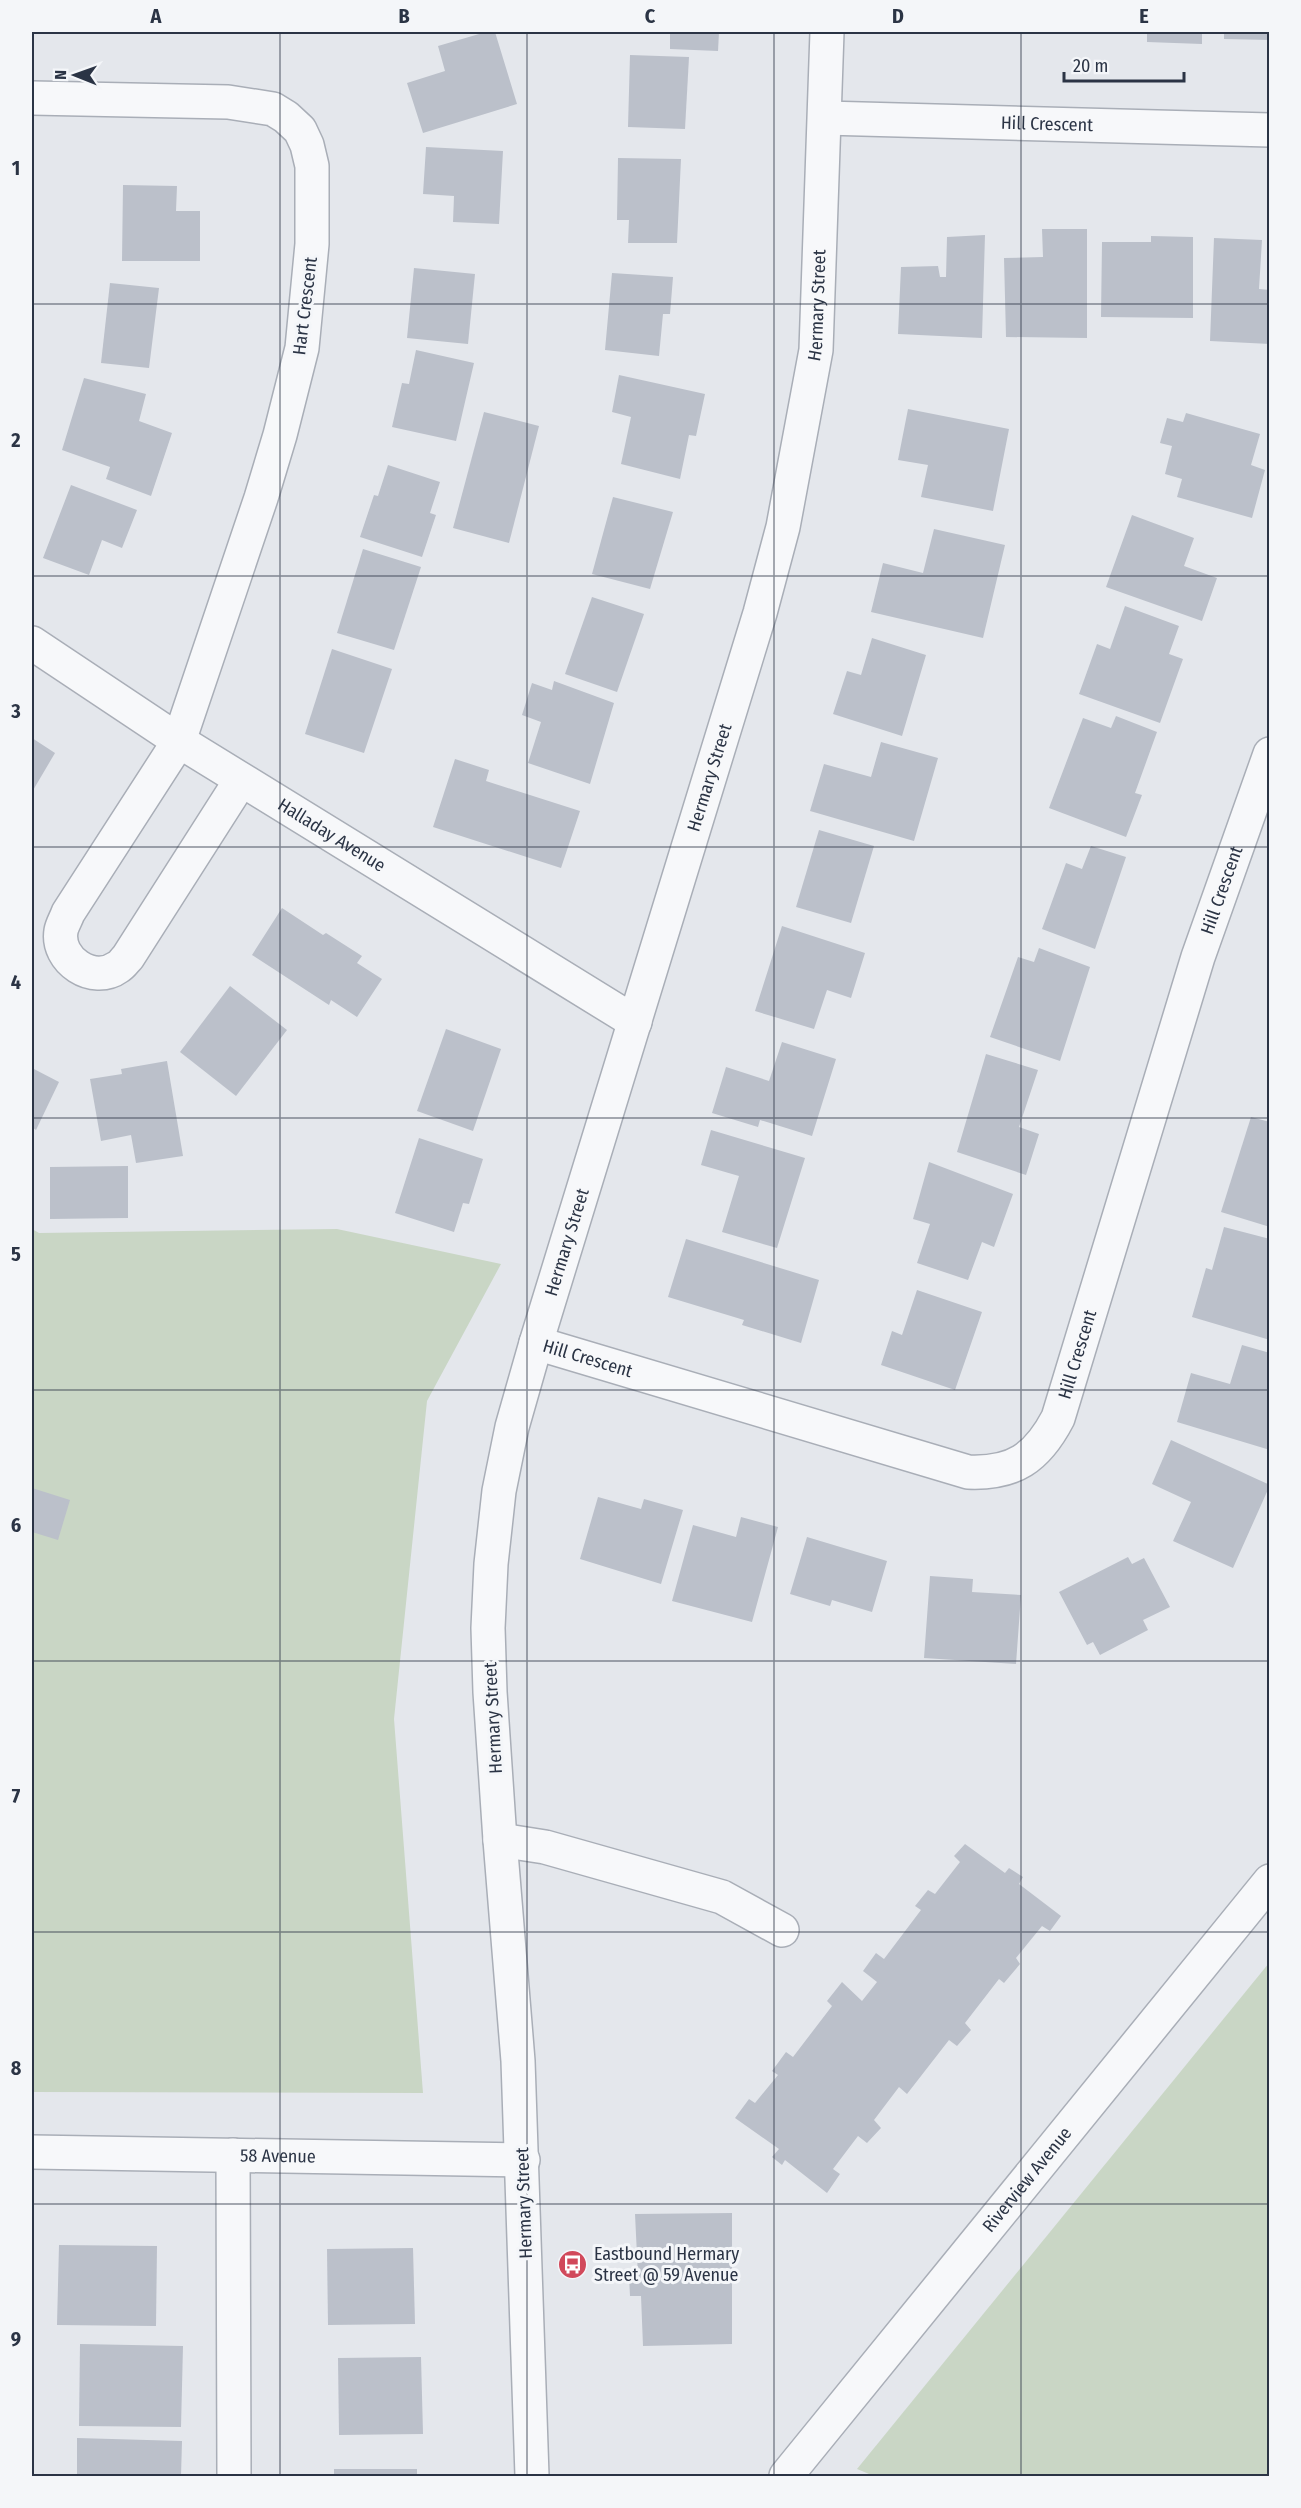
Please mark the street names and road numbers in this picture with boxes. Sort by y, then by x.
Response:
street label: Hill Crescent [1001,112,1093,136]
street label: Hermary Street [803,249,830,363]
street label: Hart Crescent [288,255,322,356]
street label: Hermary Street [683,721,736,834]
street label: Halladay Avenue [274,794,390,877]
street label: Hill Crescent [1196,843,1247,937]
street label: Hermary Street [540,1185,594,1299]
street label: Hill Crescent [1053,1307,1101,1402]
street label: Hill Crescent [540,1335,635,1382]
street label: Hermary Street [479,1662,507,1774]
street label: Riverview Avenue [978,2123,1076,2237]
street label: 58 Avenue [240,2144,316,2168]
street label: Hermary Street [511,2147,537,2259]

